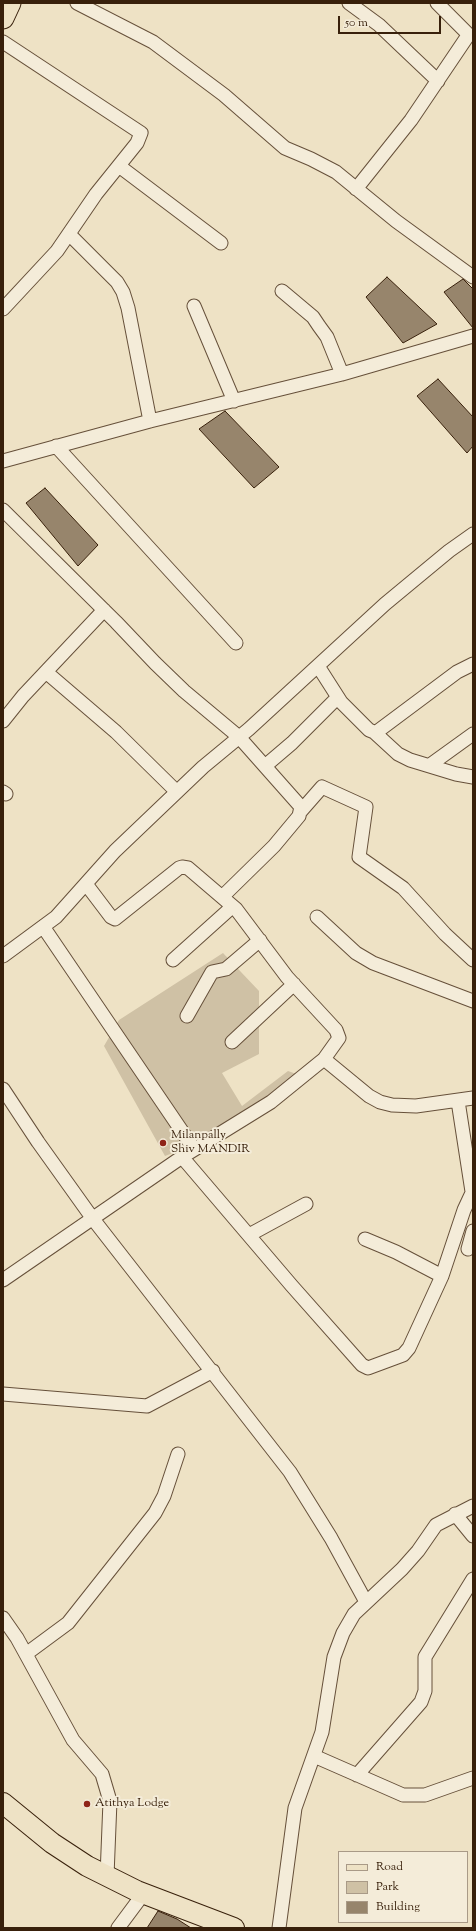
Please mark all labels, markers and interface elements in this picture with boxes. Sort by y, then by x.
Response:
scale bar [340,8,443,34]
text: 50 m [345,14,368,32]
place label: Milanpally Shiv MANDIR [171,1129,250,1157]
marker: Milanpally Shiv MANDIR [158,1138,168,1148]
place label: Atithya Lodge [95,1797,169,1811]
marker: Atithya Lodge [82,1799,92,1809]
legend [338,1851,468,1923]
text: Road [376,1858,403,1876]
text: Park [376,1878,399,1896]
text: Building [376,1898,420,1916]

